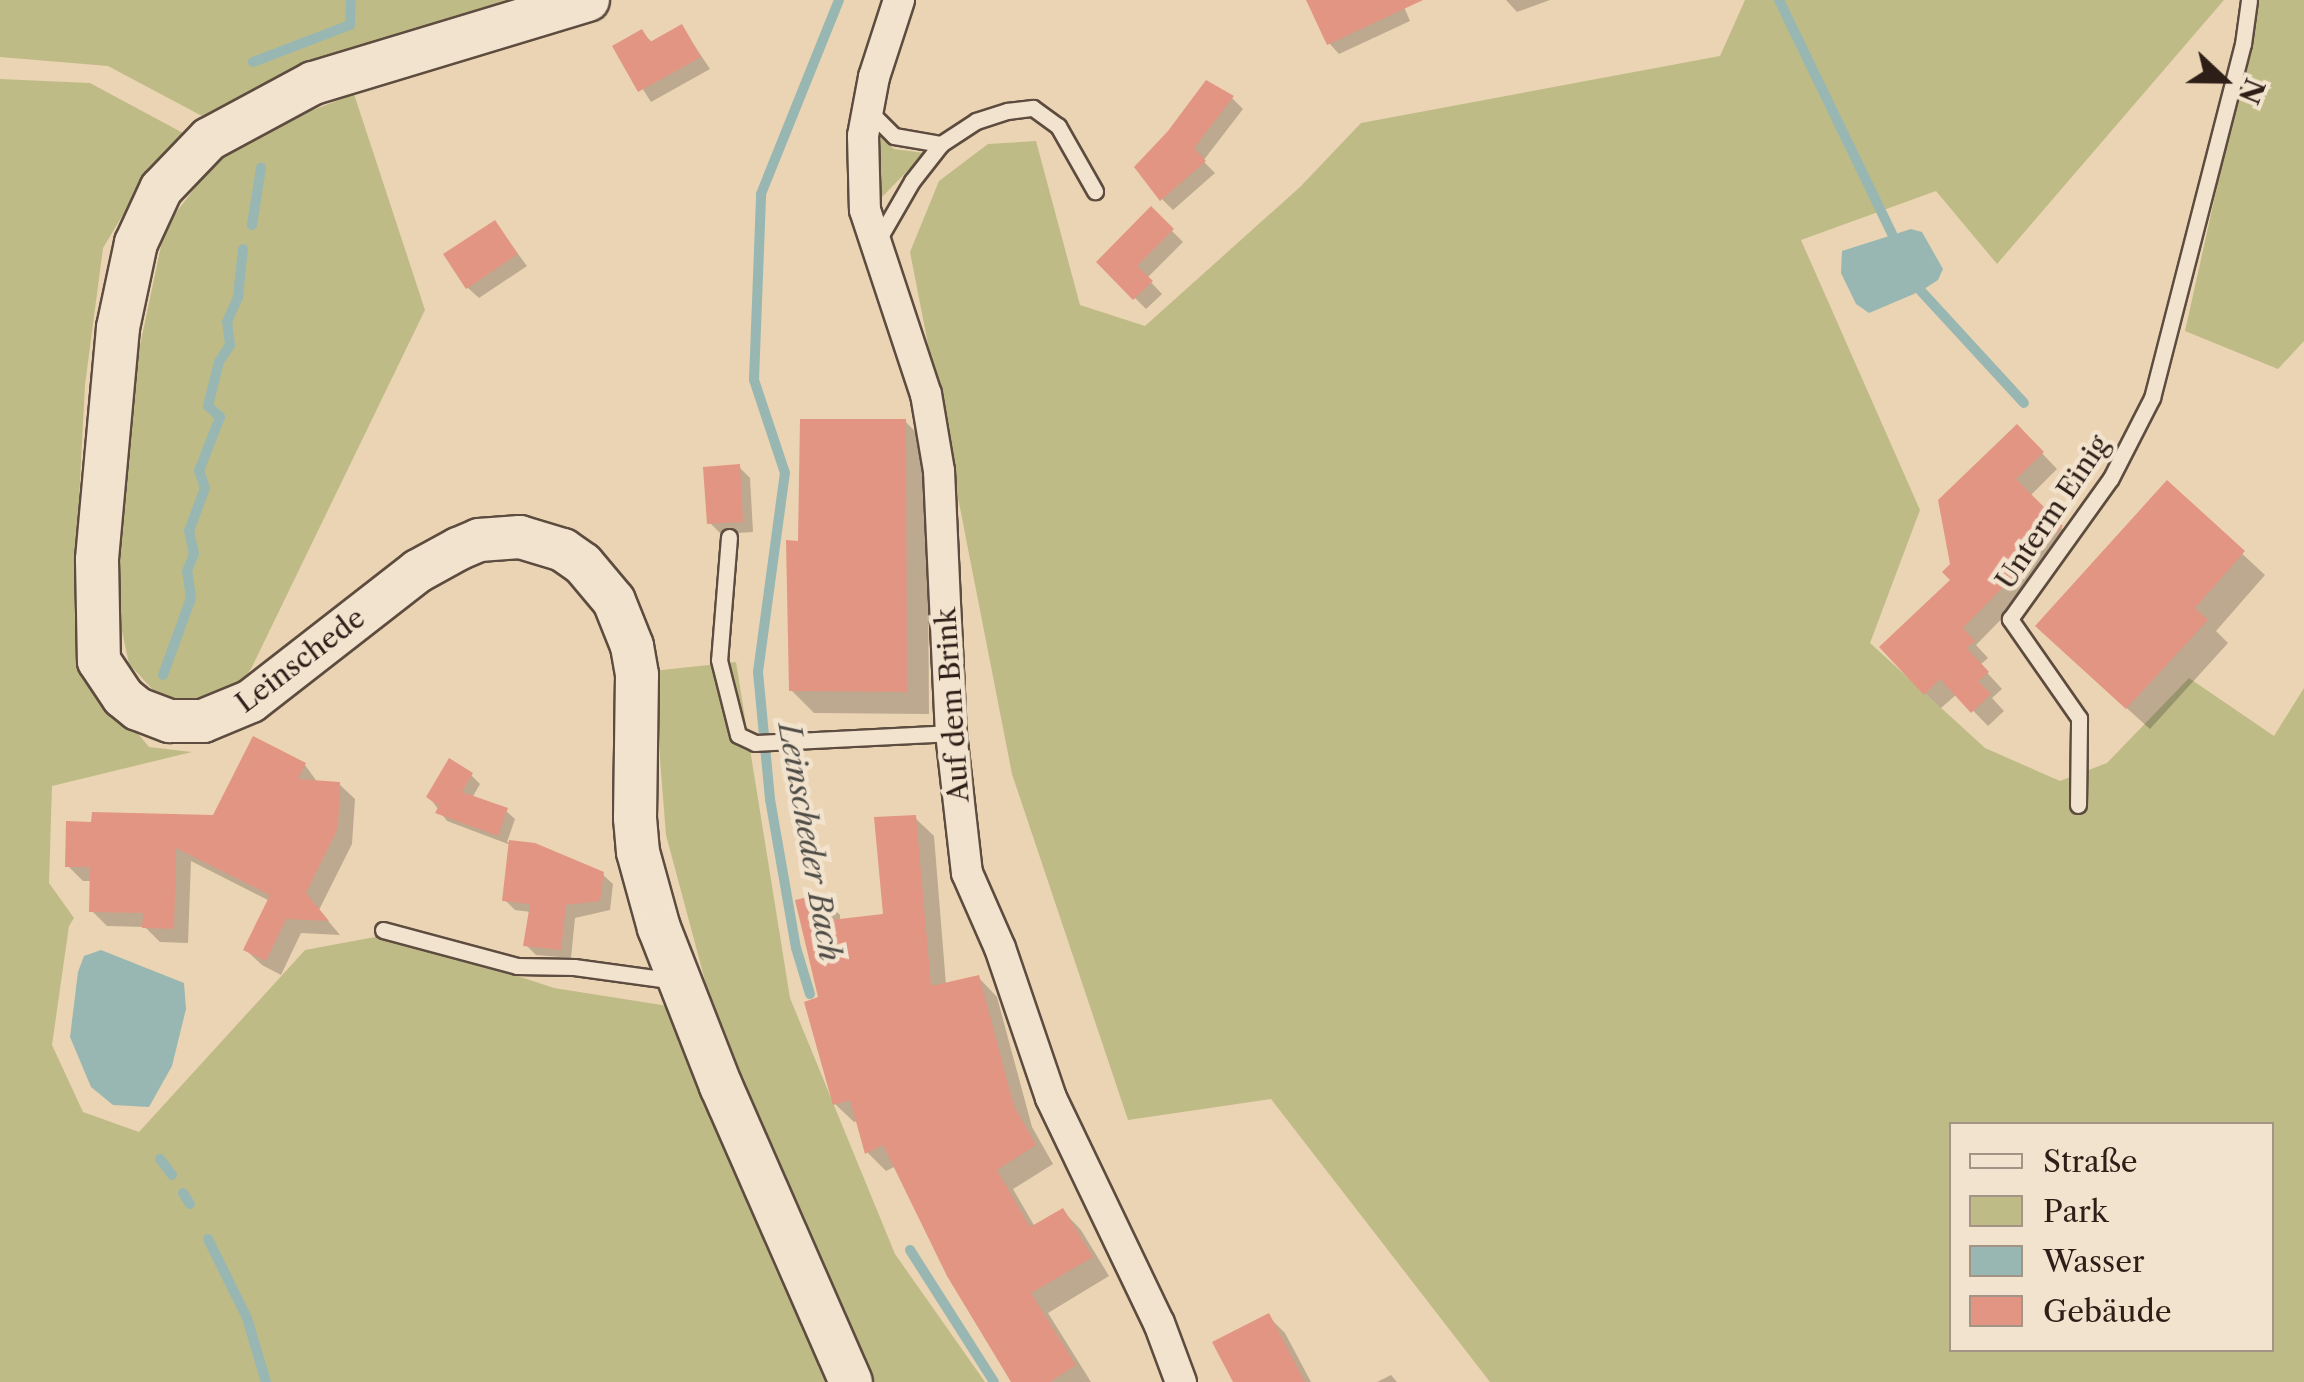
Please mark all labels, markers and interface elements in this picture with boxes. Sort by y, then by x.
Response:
north arrow [2174,30,2274,130]
text: N [2231,74,2272,109]
street label: Unterm Einig [1988,429,2116,595]
street label: Leinschede [229,601,371,719]
street label: Auf dem Brink [928,607,976,803]
water label: Leinscheder Bach [770,720,848,964]
legend [1949,1122,2274,1352]
text: Straße [2043,1143,2138,1180]
text: Park [2043,1193,2108,1230]
text: Wasser [2043,1243,2145,1280]
text: Gebäude [2043,1293,2171,1330]

